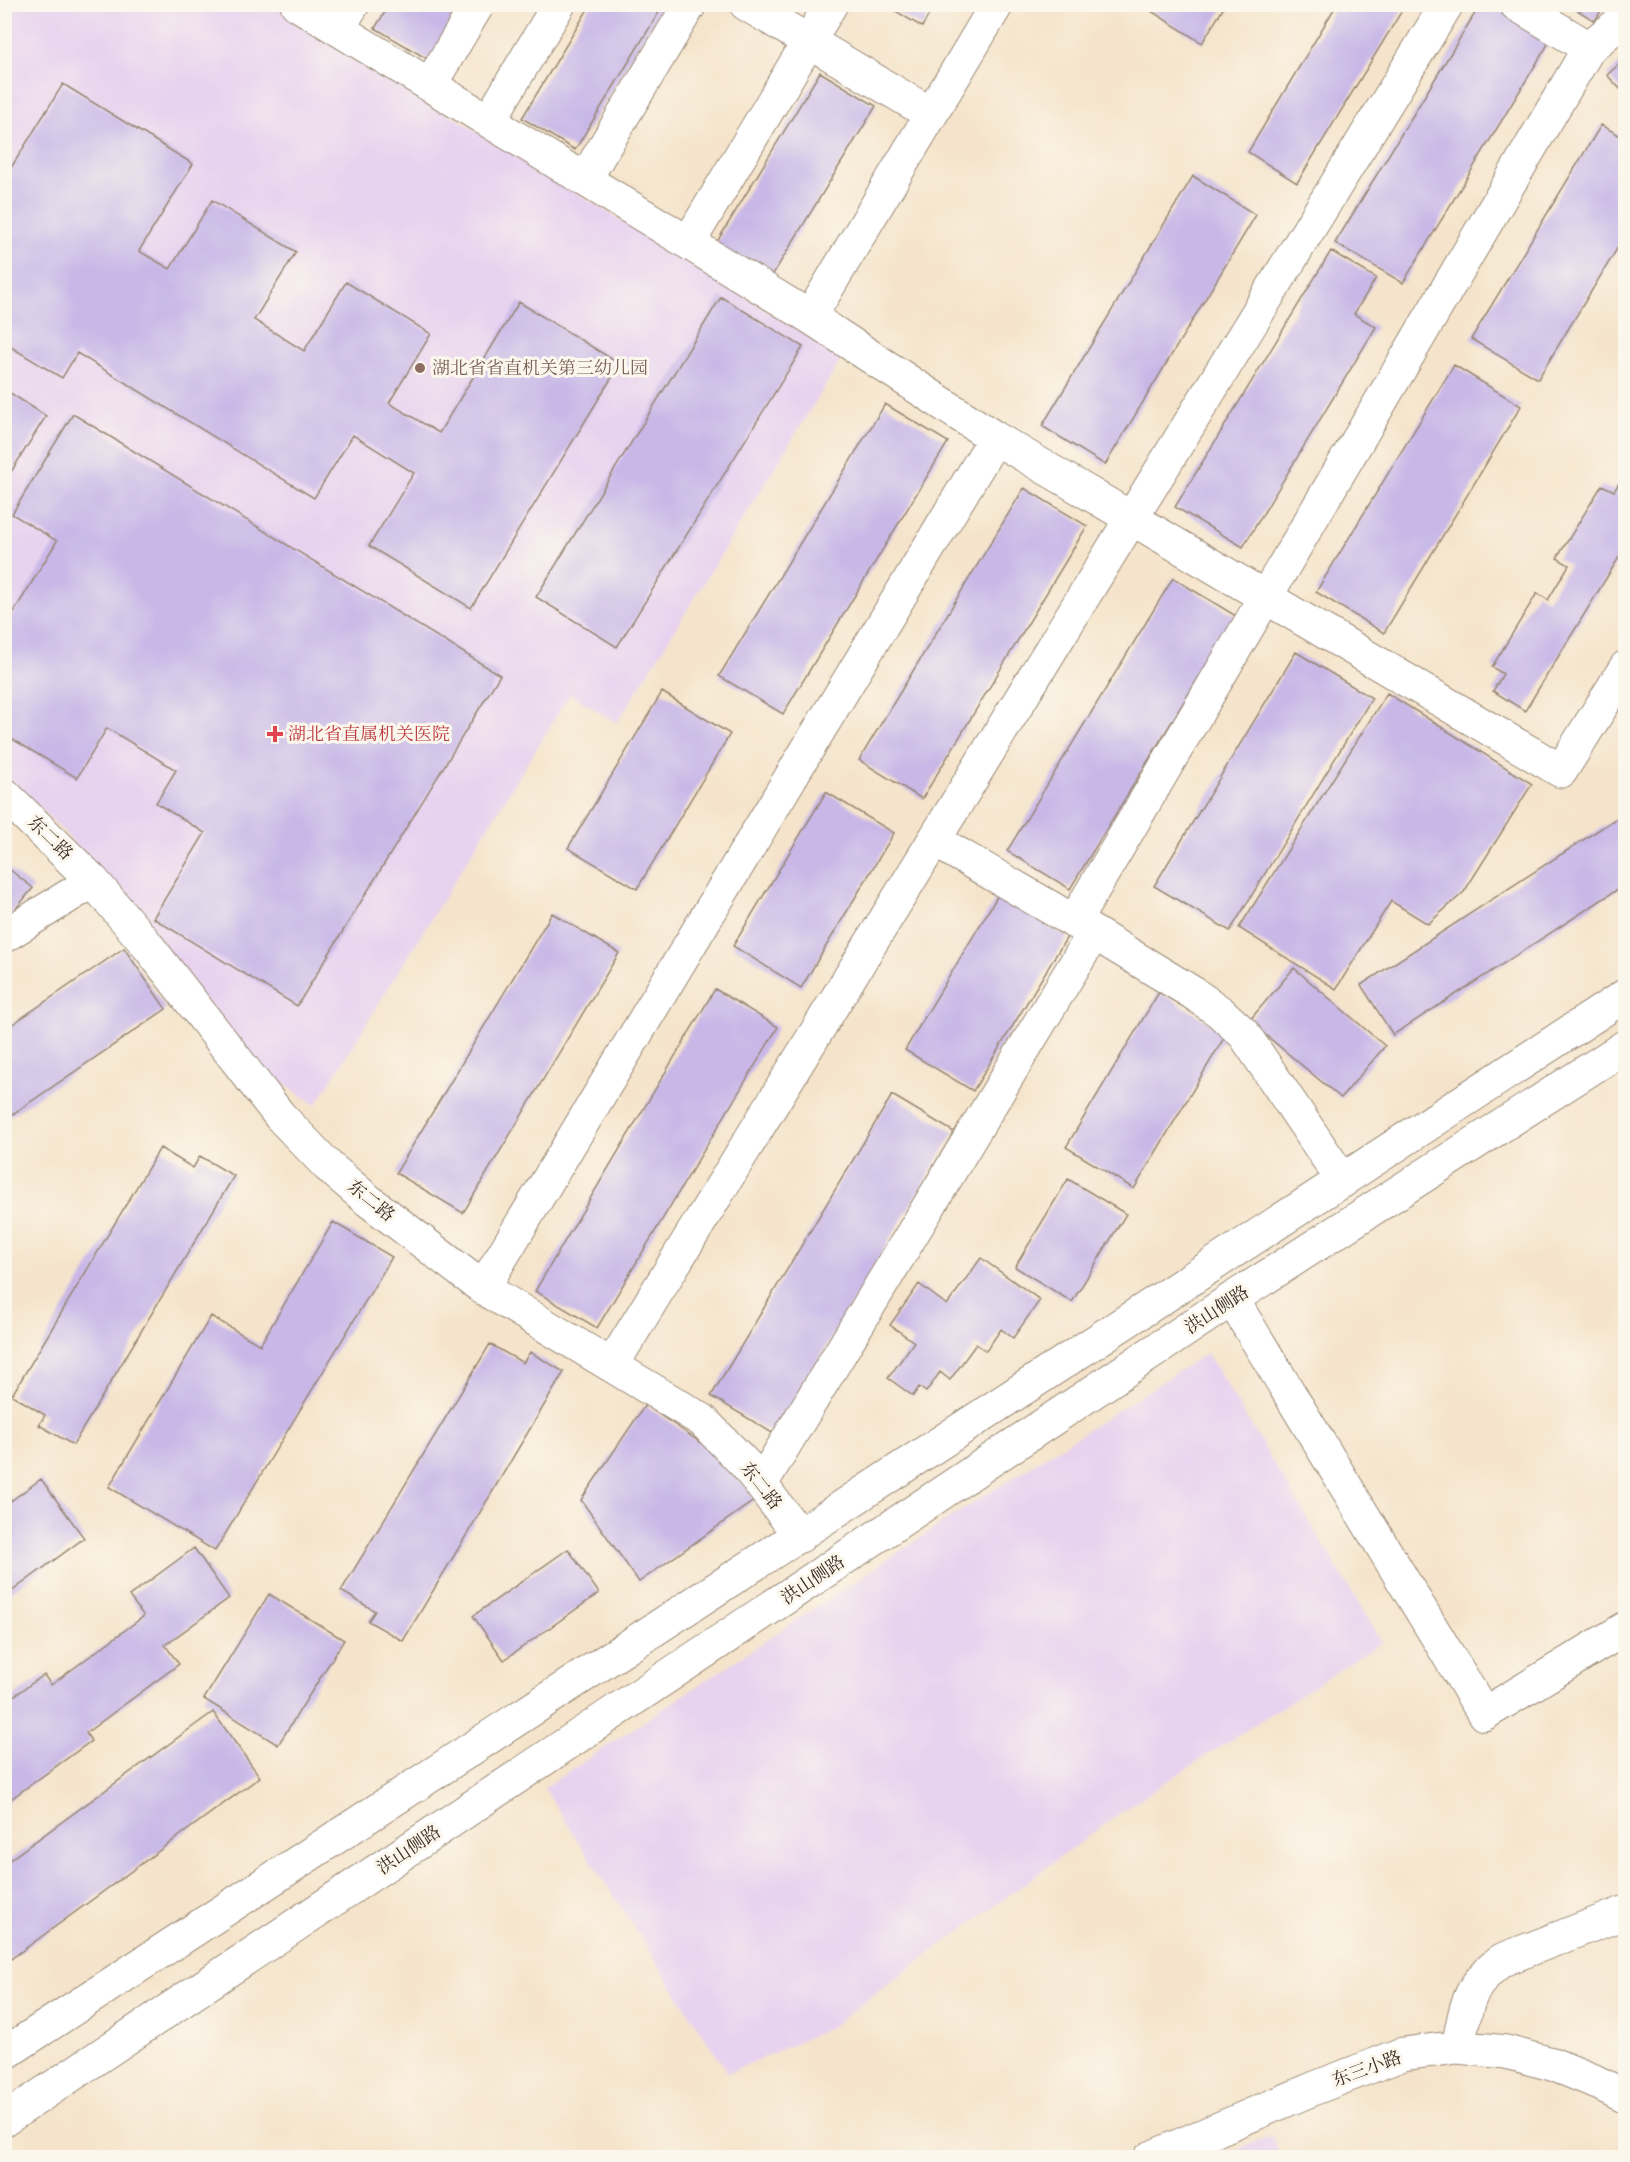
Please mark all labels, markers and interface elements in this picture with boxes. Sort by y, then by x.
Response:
place label: 湖北省省直机关第三幼儿园 [432,357,648,380]
marker: 湖北省省直机关第三幼儿园 [413,361,427,375]
place label: 湖北省直属机关医院 [288,723,450,746]
marker: 湖北省直属机关医院 [266,725,284,743]
street label: 东二路 [23,811,77,865]
street label: 东二路 [343,1175,399,1227]
street label: 洪山侧路 [1181,1281,1253,1339]
street label: 东二路 [735,1458,787,1514]
street label: 洪山侧路 [777,1550,849,1610]
street label: 洪山侧路 [373,1820,445,1880]
street label: 东三小路 [1329,2046,1405,2092]

